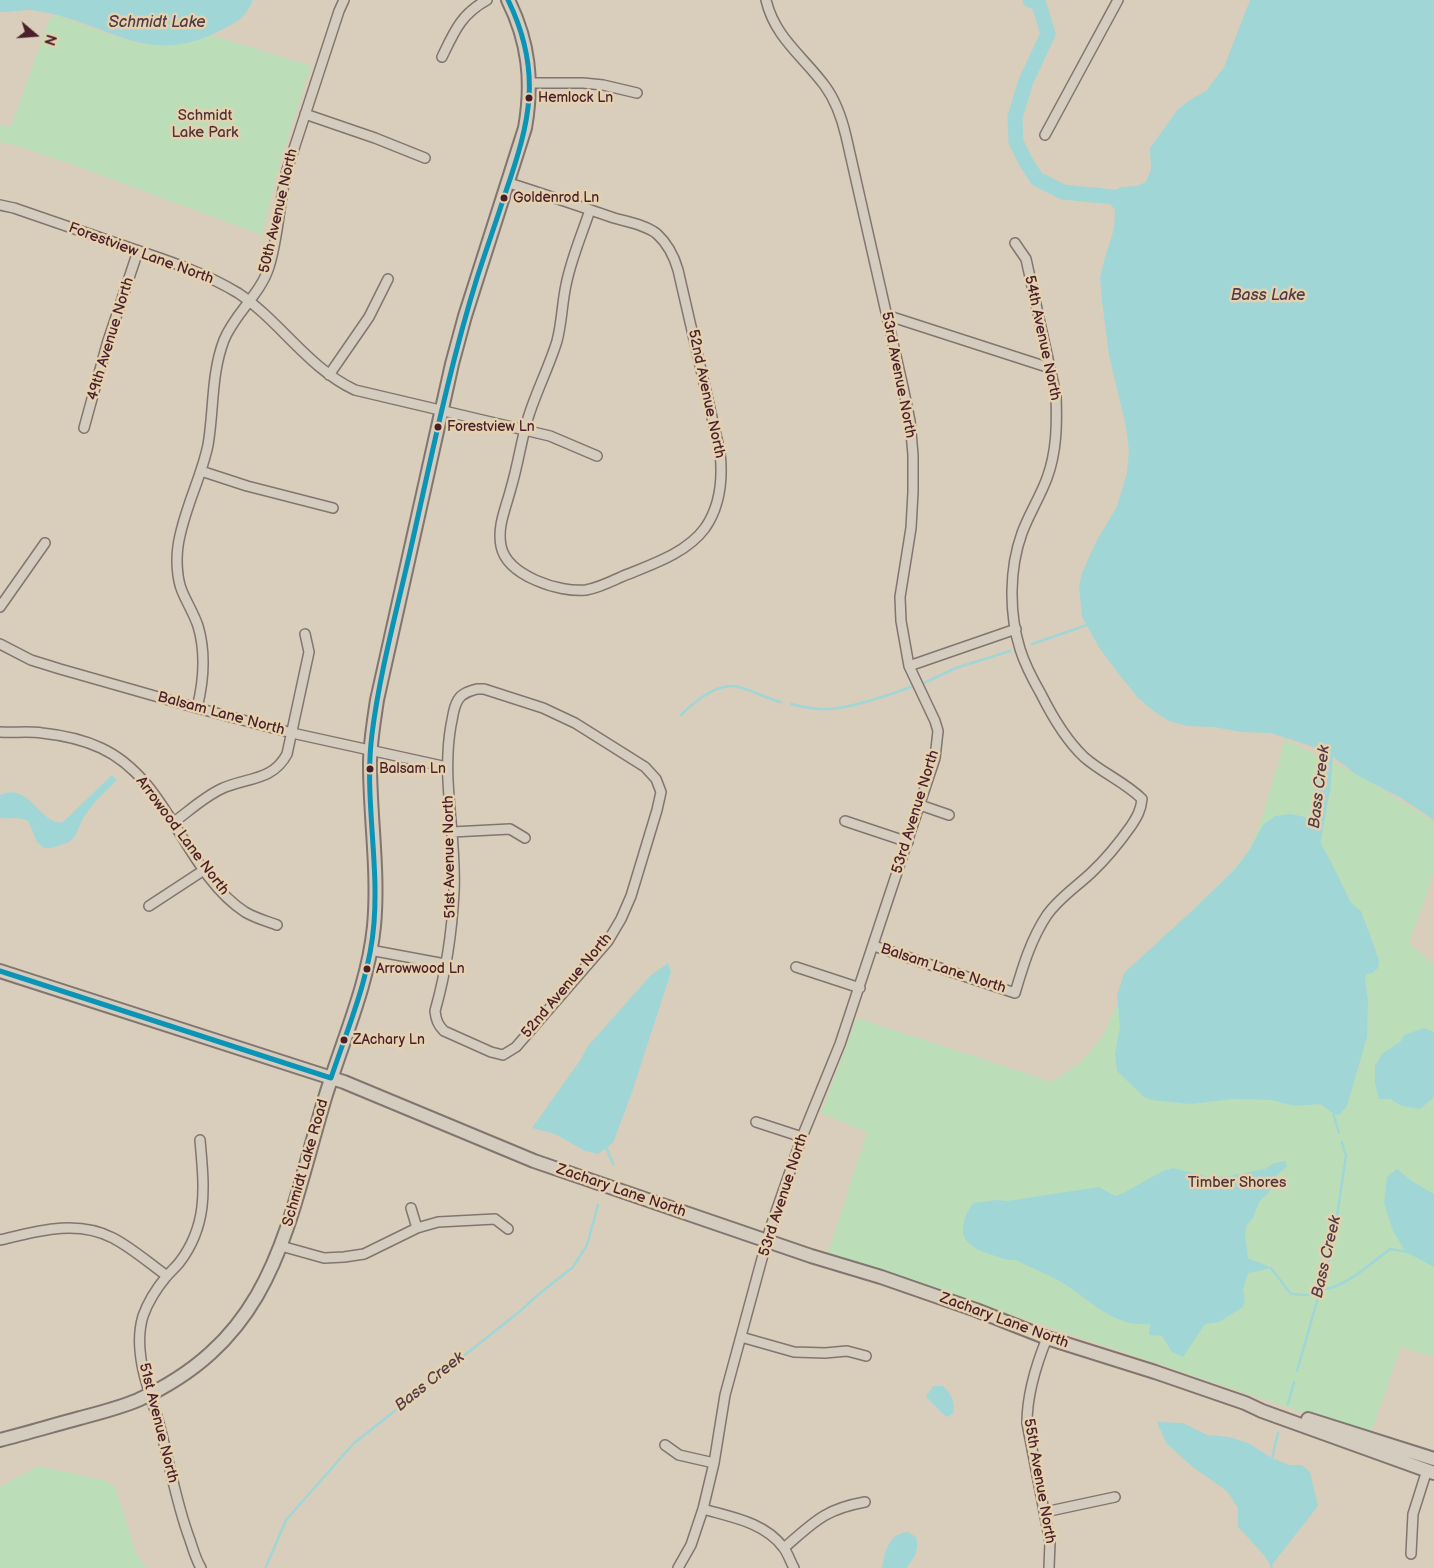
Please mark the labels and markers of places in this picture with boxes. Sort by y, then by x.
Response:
place label: Hemlock Ln [538,90,613,106]
marker: Hemlock Ln [524,93,534,103]
place label: Goldenrod Ln [513,190,599,206]
marker: Goldenrod Ln [499,193,509,203]
place label: Forestview Ln [447,419,535,435]
marker: Forestview Ln [433,422,443,432]
place label: Balsam Ln [379,761,446,777]
marker: Balsam Ln [365,764,375,774]
place label: Arrowwood Ln [376,961,465,977]
marker: Arrowwood Ln [362,964,372,974]
place label: ZAchary Ln [353,1032,425,1048]
marker: ZAchary Ln [339,1035,349,1045]

